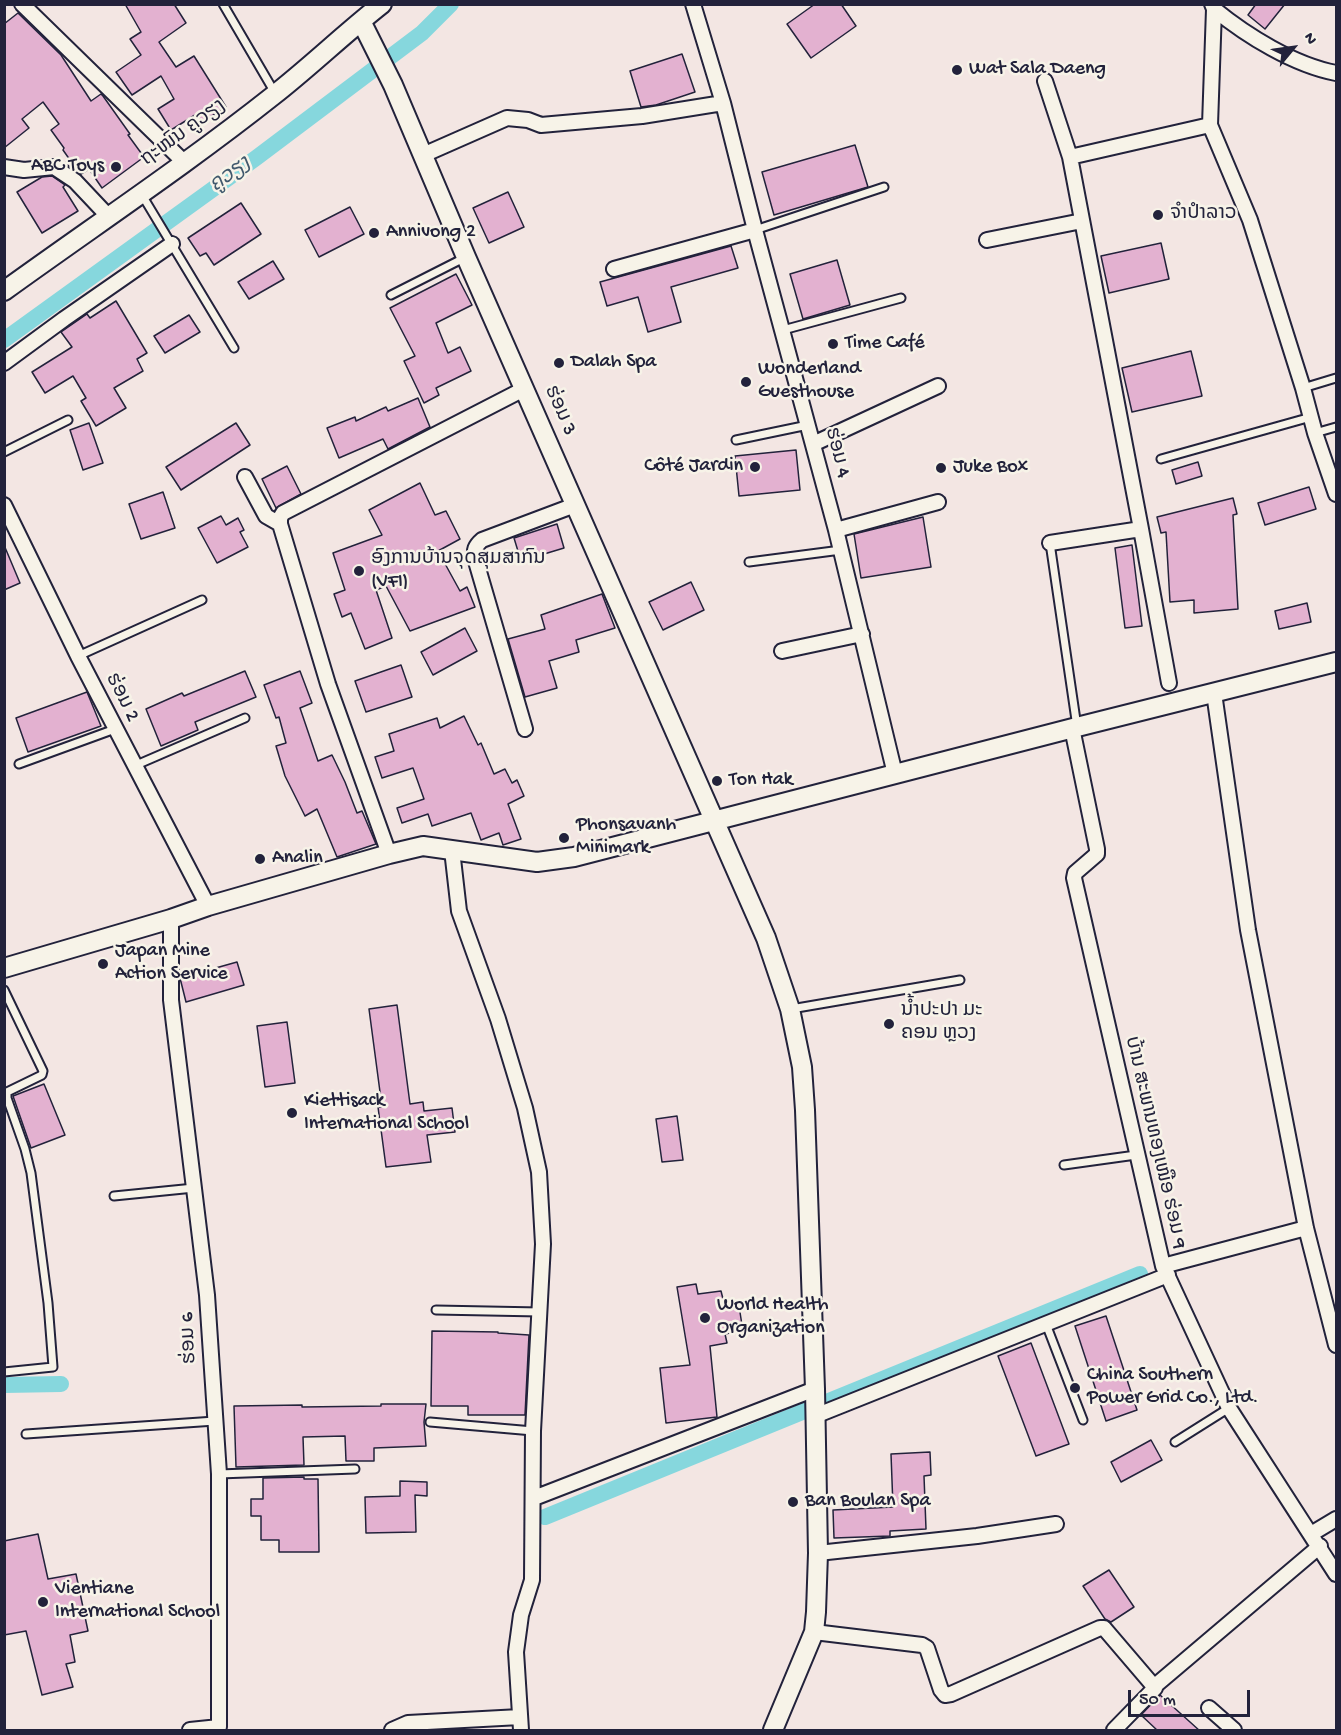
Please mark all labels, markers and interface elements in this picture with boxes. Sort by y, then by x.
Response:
north arrow [1263,18,1323,78]
text: N [1298,30,1320,48]
place label: Wat Sala Daeng [969,58,1106,82]
marker: Wat Sala Daeng [950,63,964,77]
street label: ຖະໜົນ ຄູວຽງ [137,95,231,173]
water label: ຄູວຽງ [205,153,257,199]
place label: ABC Toys [31,155,104,179]
marker: ABC Toys [109,160,123,174]
place label: ຈຳປຳລາວ [1170,203,1237,227]
marker: ຈຳປຳລາວ [1151,208,1165,222]
place label: Annivong 2 [386,221,476,245]
marker: Annivong 2 [367,226,381,240]
place label: Time Café [845,332,925,356]
marker: Time Café [826,337,840,351]
place label: Dalah Spa [571,351,656,375]
marker: Dalah Spa [552,356,566,370]
place label: Wonderland Guesthouse [758,358,861,405]
marker: Wonderland Guesthouse [739,375,753,389]
street label: ຮ່ອມ 3 [537,382,581,440]
street label: ຮ່ອມ 4 [818,425,854,481]
place label: Côté Jardin [644,455,743,479]
place label: Juke Box [953,456,1028,480]
marker: Côté Jardin [748,460,762,474]
marker: Juke Box [934,461,948,475]
place label: ອົງການບ້ານຈຸດສຸມສາກົນ (VFI) [371,548,546,595]
marker: ອົງການບ້ານຈຸດສຸມສາກົນ (VFI) [352,564,366,578]
street label: ຮ່ອມ 2 [99,670,143,726]
place label: Ton Hak [729,769,793,793]
marker: Ton Hak [710,774,724,788]
place label: Phonsavanh Minimark [576,814,676,861]
marker: Phonsavanh Minimark [557,831,571,845]
place label: Analin [272,847,323,871]
marker: Analin [253,852,267,866]
place label: Japan Mine Action Service [115,940,228,987]
marker: Japan Mine Action Service [96,957,110,971]
place label: ນ້ຳປະປາ ມະ ຄອນ ຫຼວງ [901,1000,983,1047]
marker: ນ້ຳປະປາ ມະ ຄອນ ຫຼວງ [882,1017,896,1031]
street label: ບ້ານ ສະພານທອງເໜືອ ຮ່ອມ 9 [1118,1034,1190,1252]
place label: Kiettisack International School [304,1090,469,1137]
marker: Kiettisack International School [285,1106,299,1120]
place label: World Health Organization [717,1294,828,1341]
street label: ຮ່ອມ 6 [177,1311,203,1365]
marker: World Health Organization [698,1311,712,1325]
place label: China Southern Power Grid Co., Ltd. [1087,1364,1259,1411]
marker: China Southern Power Grid Co., Ltd. [1068,1381,1082,1395]
place label: Ban Boulan Spa [805,1490,931,1514]
marker: Ban Boulan Spa [786,1495,800,1509]
place label: Vientiane International School [55,1578,220,1625]
marker: Vientiane International School [36,1595,50,1609]
scale bar [1131,1678,1252,1716]
text: 50 m [1139,1690,1176,1711]

